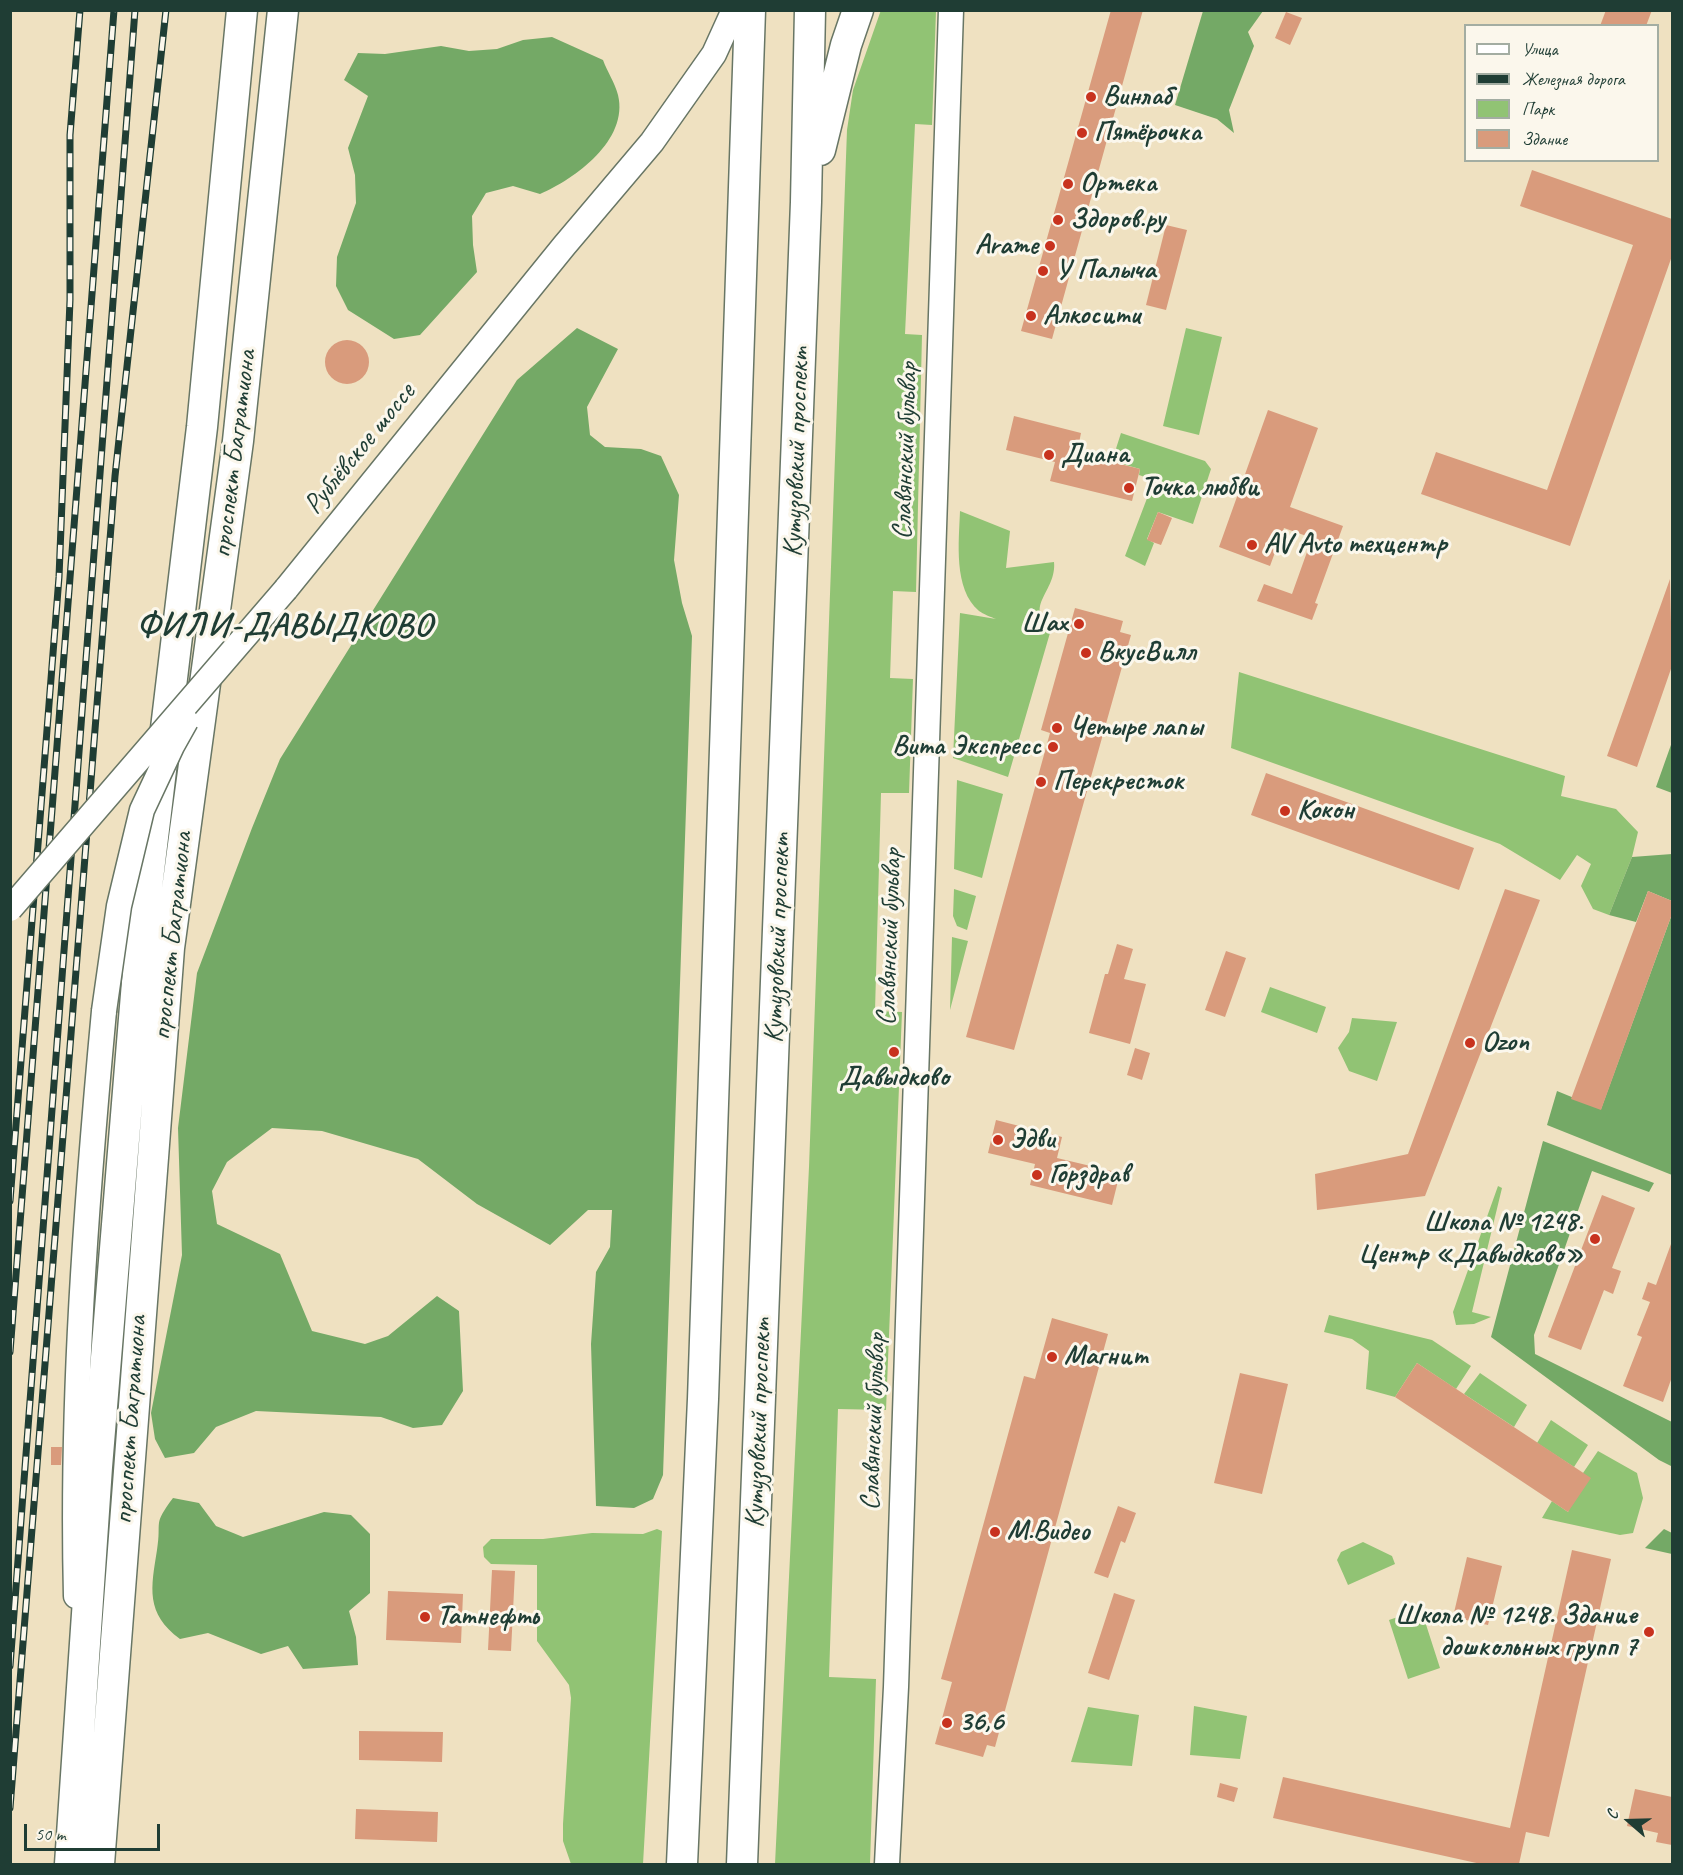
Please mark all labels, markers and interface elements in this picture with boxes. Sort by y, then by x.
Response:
legend [1464,24,1659,162]
text: Улица [1522,38,1558,60]
text: Железная дорога [1522,68,1625,90]
place label: Винлаб [1103,80,1172,114]
marker: Винлаб [1084,90,1098,104]
text: Парк [1522,98,1554,120]
place label: Пятёрочка [1094,116,1201,150]
marker: Пятёрочка [1075,126,1089,140]
text: Здание [1522,128,1567,150]
place label: Ортека [1080,167,1157,201]
marker: Ортека [1061,177,1075,191]
place label: Здоров.ру [1070,203,1165,237]
marker: Здоров.ру [1051,213,1065,227]
place label: Arame [975,229,1038,263]
marker: Arame [1043,239,1057,253]
place label: У Палыча [1055,254,1156,288]
marker: У Палыча [1036,264,1050,278]
place label: Алкосити [1043,299,1140,333]
marker: Алкосити [1024,309,1038,323]
street label: Кутузовский проспект [777,346,817,558]
street label: проспект Багратиона [206,348,264,560]
street label: Славянский бульвар [886,362,926,540]
street label: Рублёвское шоссе [297,377,423,521]
place label: Диана [1061,438,1129,472]
marker: Диана [1042,448,1056,462]
place label: Точка любви [1141,471,1259,505]
marker: Точка любви [1122,481,1136,495]
place label: AV Avto техцентр [1264,528,1447,562]
marker: AV Avto техцентр [1245,538,1259,552]
district label: ФИЛИ-ДАВЫДКОВО [134,606,436,646]
place label: Шах [1021,607,1067,641]
marker: Шах [1072,617,1086,631]
place label: ВкусВилл [1098,636,1195,670]
marker: ВкусВилл [1079,646,1093,660]
place label: Четыре лапы [1069,711,1203,745]
marker: Четыре лапы [1050,721,1064,735]
place label: Вита Экспресс [892,730,1041,764]
marker: Вита Экспресс [1046,740,1060,754]
place label: Перекресток [1053,765,1184,799]
marker: Перекресток [1034,775,1048,789]
place label: Кокон [1297,794,1354,828]
marker: Кокон [1278,804,1292,818]
street label: проспект Багратиона [145,830,201,1042]
street label: Кутузовский проспект [758,832,798,1044]
street label: Славянский бульвар [870,848,910,1026]
place label: Ozon [1482,1026,1529,1060]
marker: Ozon [1463,1036,1477,1050]
marker: Давыдково [887,1045,901,1059]
place label: Давыдково [839,1061,949,1095]
place label: Эдви [1010,1123,1054,1157]
marker: Эдви [991,1133,1005,1147]
place label: Горздрав [1049,1158,1129,1192]
marker: Горздрав [1030,1168,1044,1182]
place label: Школа № 1248. Центр «Давыдково» [1358,1206,1583,1272]
marker: Школа № 1248. Центр «Давыдково» [1588,1232,1602,1246]
street label: проспект Багратиона [107,1315,155,1525]
street label: Кутузовский проспект [739,1317,779,1529]
street label: Славянский бульвар [854,1333,894,1511]
place label: Магнит [1064,1340,1149,1374]
marker: Магнит [1045,1350,1059,1364]
place label: М.Видео [1007,1515,1090,1549]
marker: М.Видео [988,1525,1002,1539]
place label: Школа № 1248. Здание дошкольных групп 7 [1395,1599,1637,1665]
place label: Татнефть [437,1600,539,1634]
marker: Татнефть [418,1610,432,1624]
marker: Школа № 1248. Здание дошкольных групп 7 [1642,1625,1656,1639]
place label: 36,6 [959,1706,1004,1740]
marker: 36,6 [940,1716,954,1730]
north arrow [1599,1791,1659,1851]
text: С [1601,1808,1623,1822]
scale bar [27,1812,164,1850]
text: 50 m [35,1823,66,1845]

